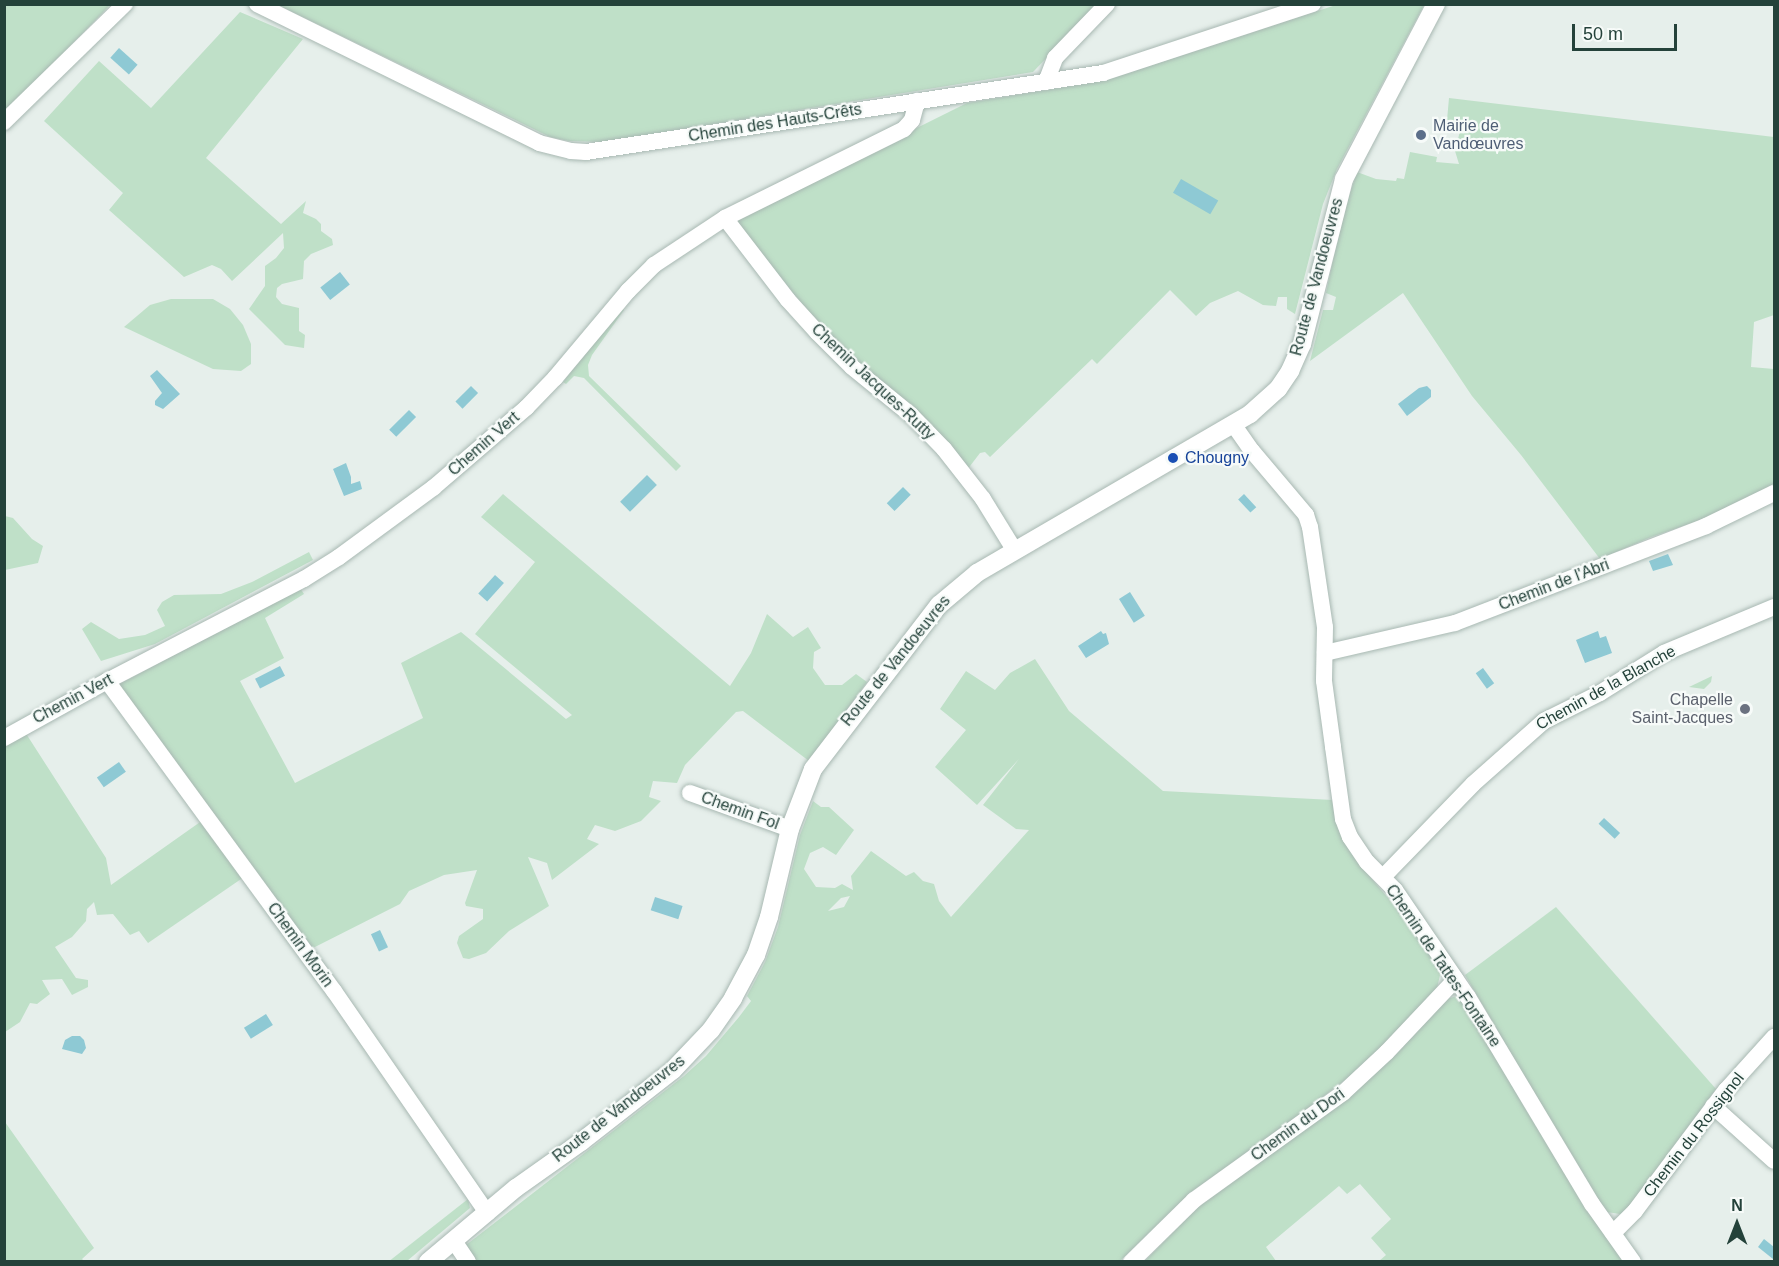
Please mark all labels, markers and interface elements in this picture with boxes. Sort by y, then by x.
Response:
scale bar [1575,12,1680,50]
text: 50 m [1583,24,1623,44]
street label: Chemin des Hauts-Crêts [687,100,863,146]
place label: Mairie de Vandœuvres [1433,116,1523,154]
marker: Mairie de Vandœuvres [1414,128,1428,142]
street label: Route de Vandoeuvres [1287,196,1347,358]
street label: Chemin Jacques-Rutty [807,320,939,444]
street label: Chemin Vert [444,408,524,480]
place label: Chougny [1185,448,1249,468]
marker: Chougny [1166,451,1180,465]
street label: Chemin de l'Abri [1496,555,1612,615]
street label: Route de Vandoeuvres [837,592,955,730]
street label: Chemin de la Blanche [1533,642,1679,734]
street label: Chemin Vert [30,670,116,728]
place label: Chapelle Saint-Jacques [1632,690,1733,728]
marker: Chapelle Saint-Jacques [1738,702,1752,716]
street label: Chemin Fol [698,788,782,834]
street label: Chemin de Tattes-Fontaine [1381,881,1505,1051]
street label: Chemin Morin [263,899,337,991]
street label: Route de Vandoeuvres [549,1051,689,1167]
street label: Chemin du Rossignol [1640,1069,1748,1201]
street label: Chemin du Dori [1247,1085,1349,1165]
north arrow [1707,1194,1767,1254]
text: N [1731,1197,1743,1214]

